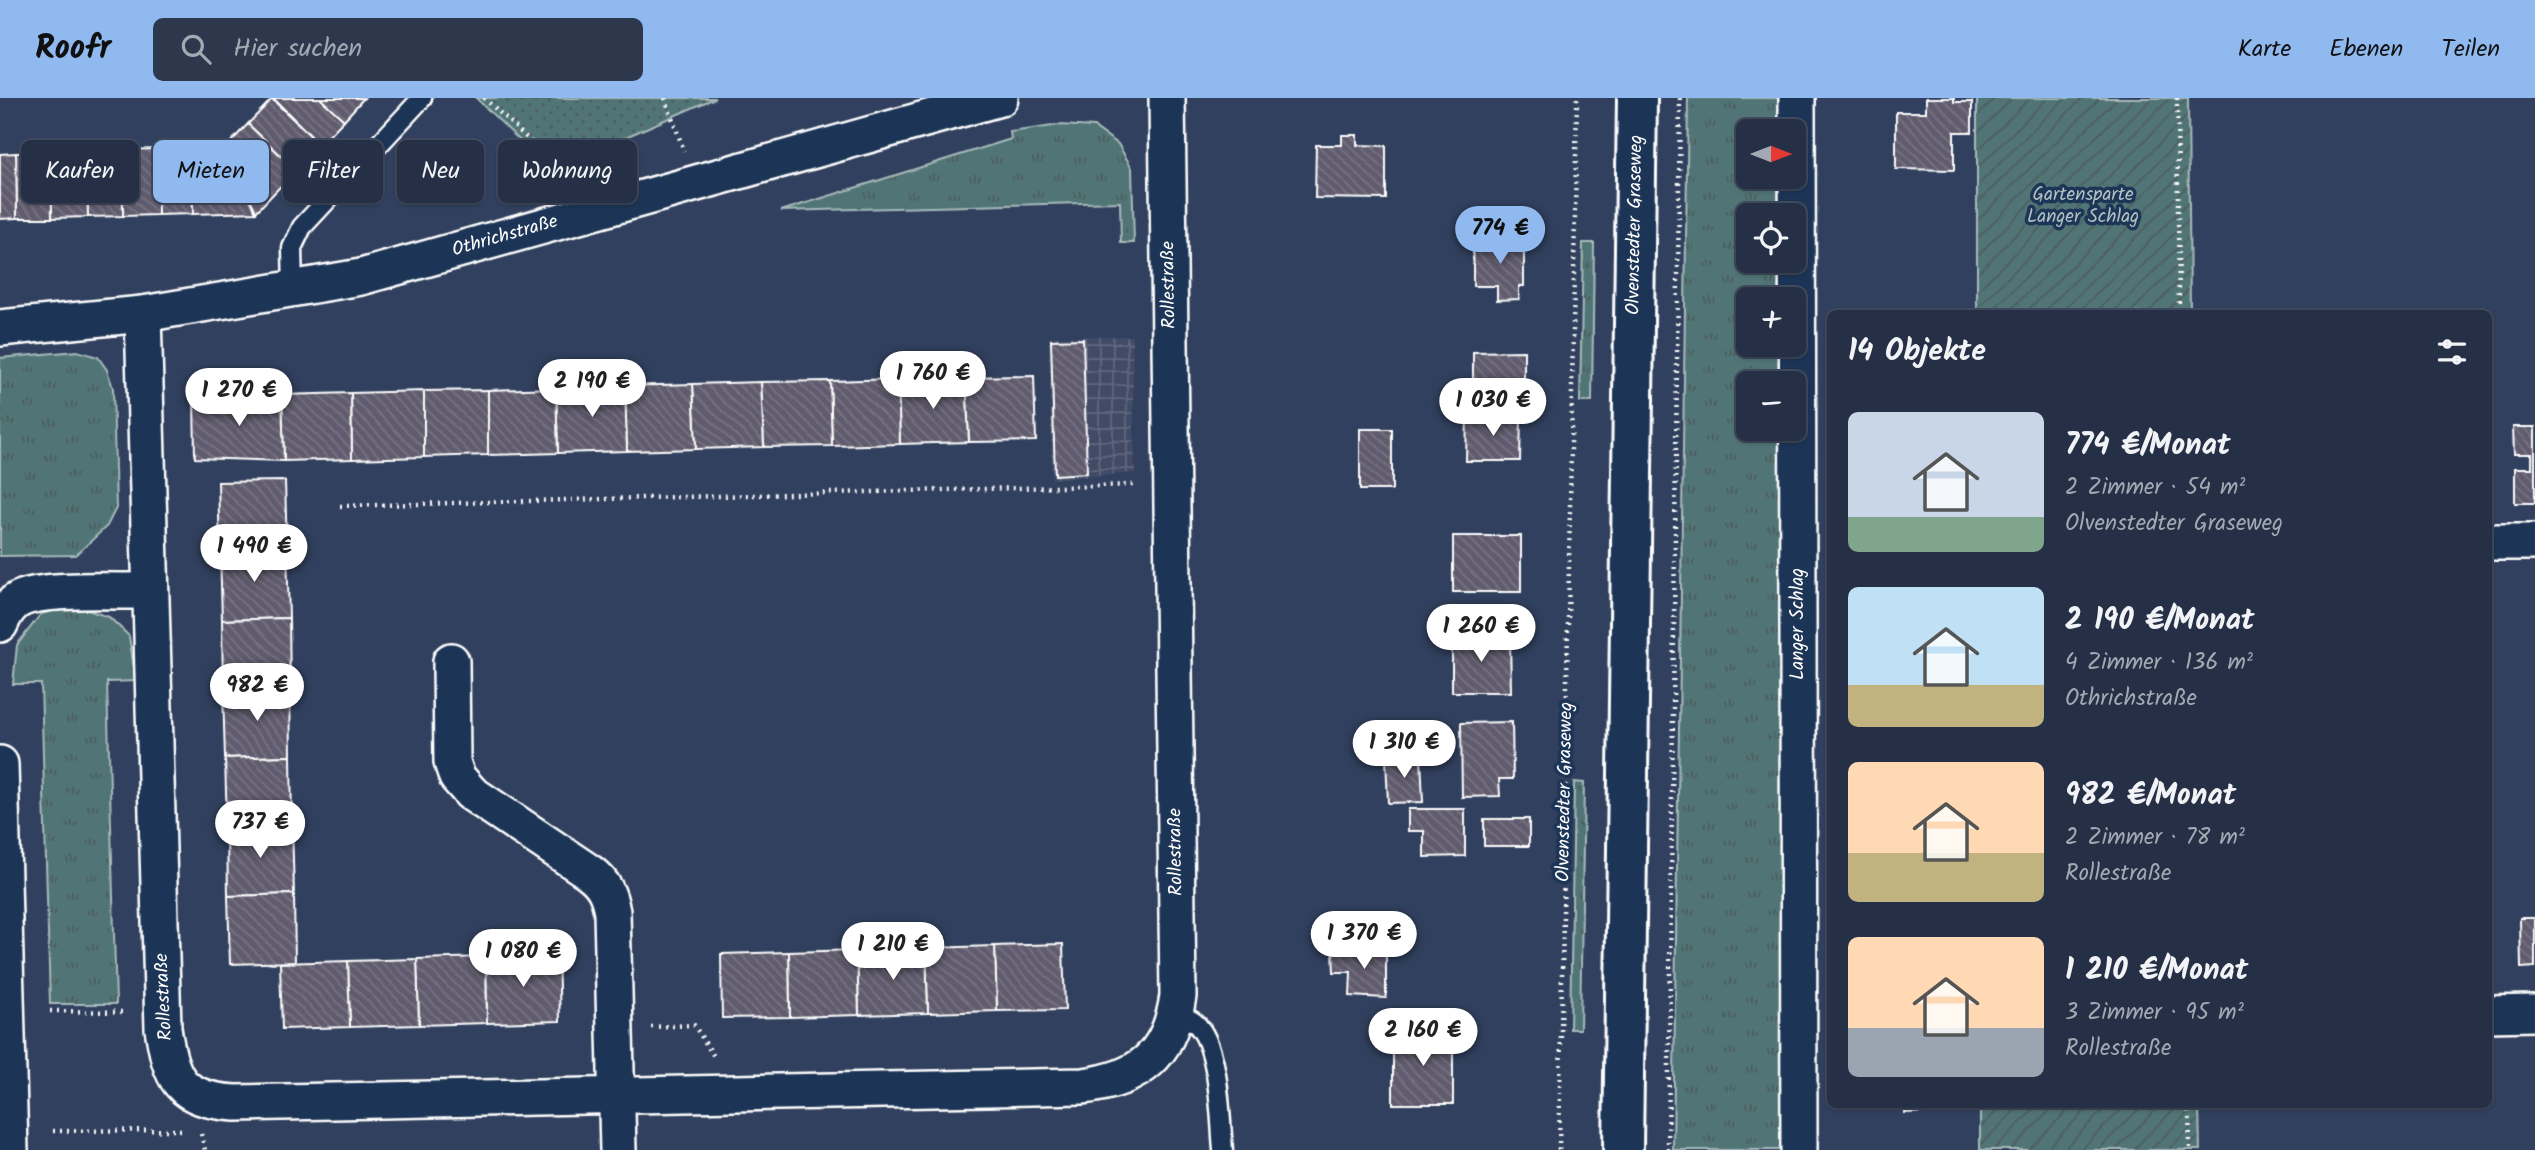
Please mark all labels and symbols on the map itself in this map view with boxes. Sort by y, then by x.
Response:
north arrow [1736,119,1806,189]
street label: Olvenstedter Graseweg [1618,135,1652,315]
park label: Gartensparte Langer Schlag [2027,180,2139,232]
street label: Othrichstraße [448,206,562,265]
pin: 774 € [1451,206,1549,266]
street label: Rollestraße [1153,240,1185,329]
pin: 1 760 € [868,352,998,411]
pin: 2 190 € [527,360,657,419]
pin: 1 270 € [174,368,304,428]
pin: 1 030 € [1428,378,1558,438]
pin: 1 490 € [189,524,319,584]
street label: Langer Schlag [1783,568,1813,680]
pin: 1 260 € [1416,604,1546,664]
pin: 982 € [208,664,306,723]
street label: Olvenstedter Graseweg [1548,702,1582,882]
pin: 1 310 € [1339,720,1469,780]
pin: 737 € [211,800,309,860]
street label: Rollestraße [1160,807,1192,896]
pin: 1 370 € [1299,912,1429,971]
pin: 1 210 € [828,922,958,982]
pin: 1 080 € [458,930,588,989]
street label: Rollestraße [147,952,181,1042]
pin: 2 160 € [1358,1009,1488,1068]

